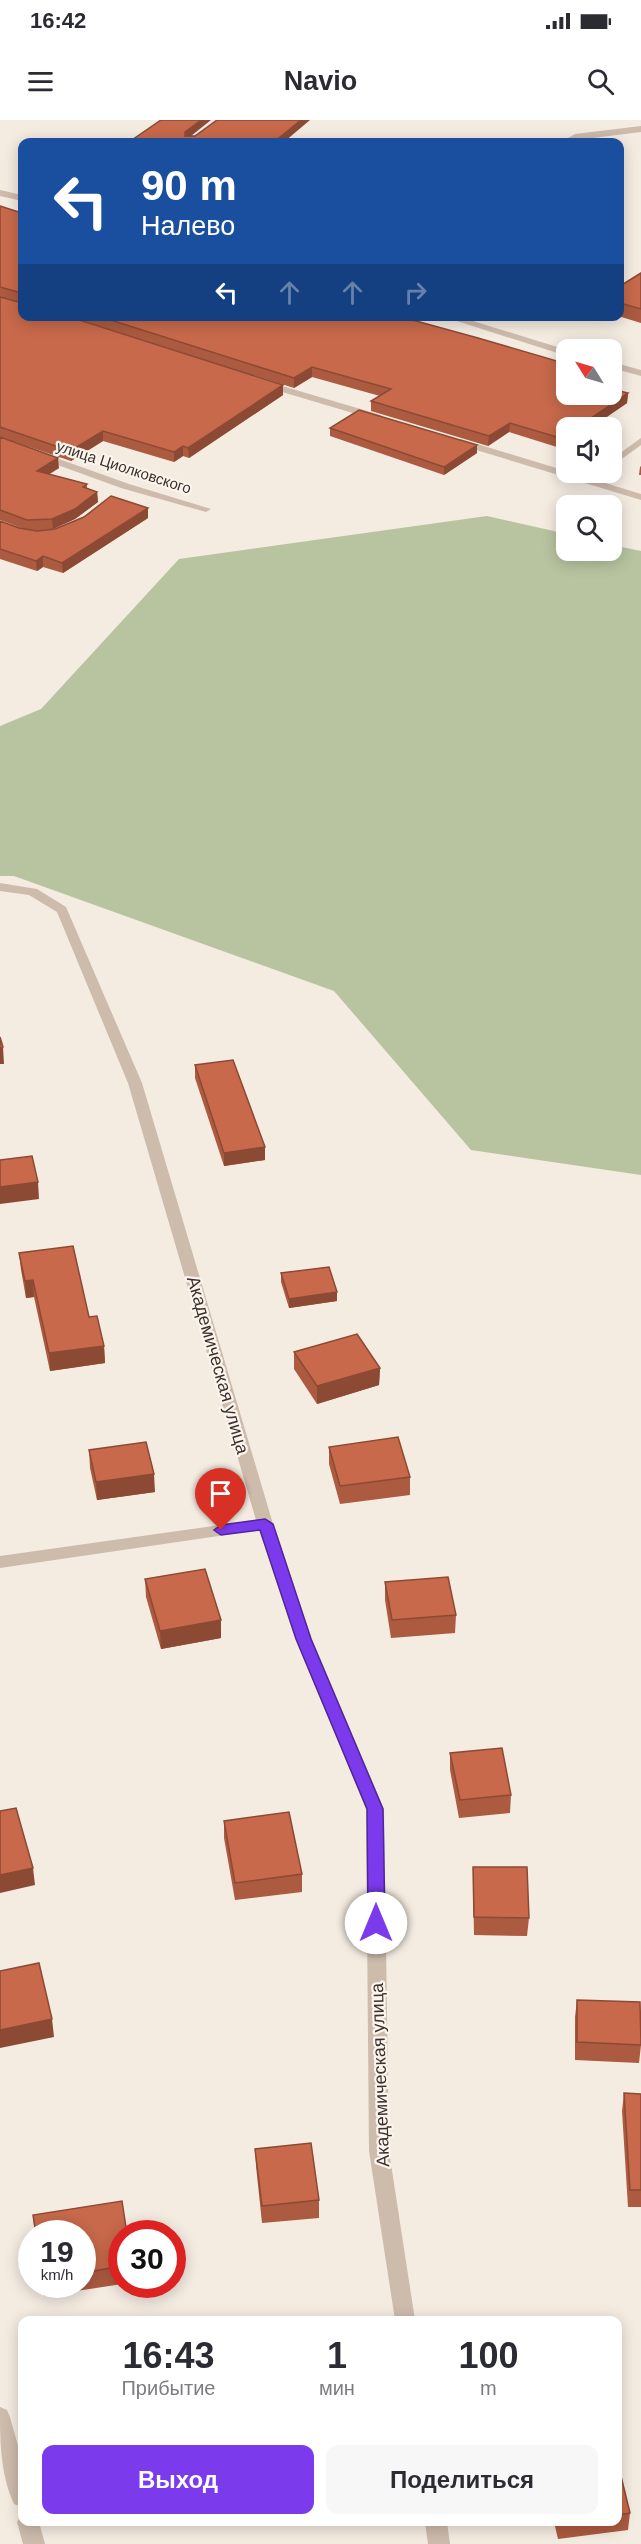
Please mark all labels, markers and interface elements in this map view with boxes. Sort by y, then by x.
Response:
text: 16:42 [30,8,86,33]
icon: menu [24,65,57,98]
icon: search [584,65,617,98]
text: Navio [284,66,357,96]
icon: left [42,162,120,240]
text: 90 m [141,162,237,209]
text: Налево [141,211,235,241]
icon: left [210,276,243,309]
icon: ahead [273,276,306,309]
icon: ahead [336,276,369,309]
icon: right [399,276,432,309]
north arrow [556,339,622,405]
map controls [556,339,622,561]
button: sound [556,417,622,483]
street label: улица Циолковского [55,437,193,497]
button: search [556,495,622,561]
street label: Академическая улица [183,1274,253,1457]
pin [195,1468,246,1530]
icon: arrive [204,1477,237,1510]
position arrow [344,1891,408,1955]
street label: Академическая улица [367,1982,393,2167]
speed limit sign: 30 [108,2220,186,2298]
text: 19 [40,2235,74,2268]
text: km/h [41,2266,73,2283]
text: 16:43 [122,2335,215,2376]
text: 1 [327,2335,347,2376]
text: 100 [458,2335,518,2376]
text: Прибытие [121,2377,215,2399]
text: мин [319,2377,355,2399]
text: m [480,2377,497,2399]
button: Выход [42,2445,314,2514]
button: Поделиться [326,2445,598,2514]

